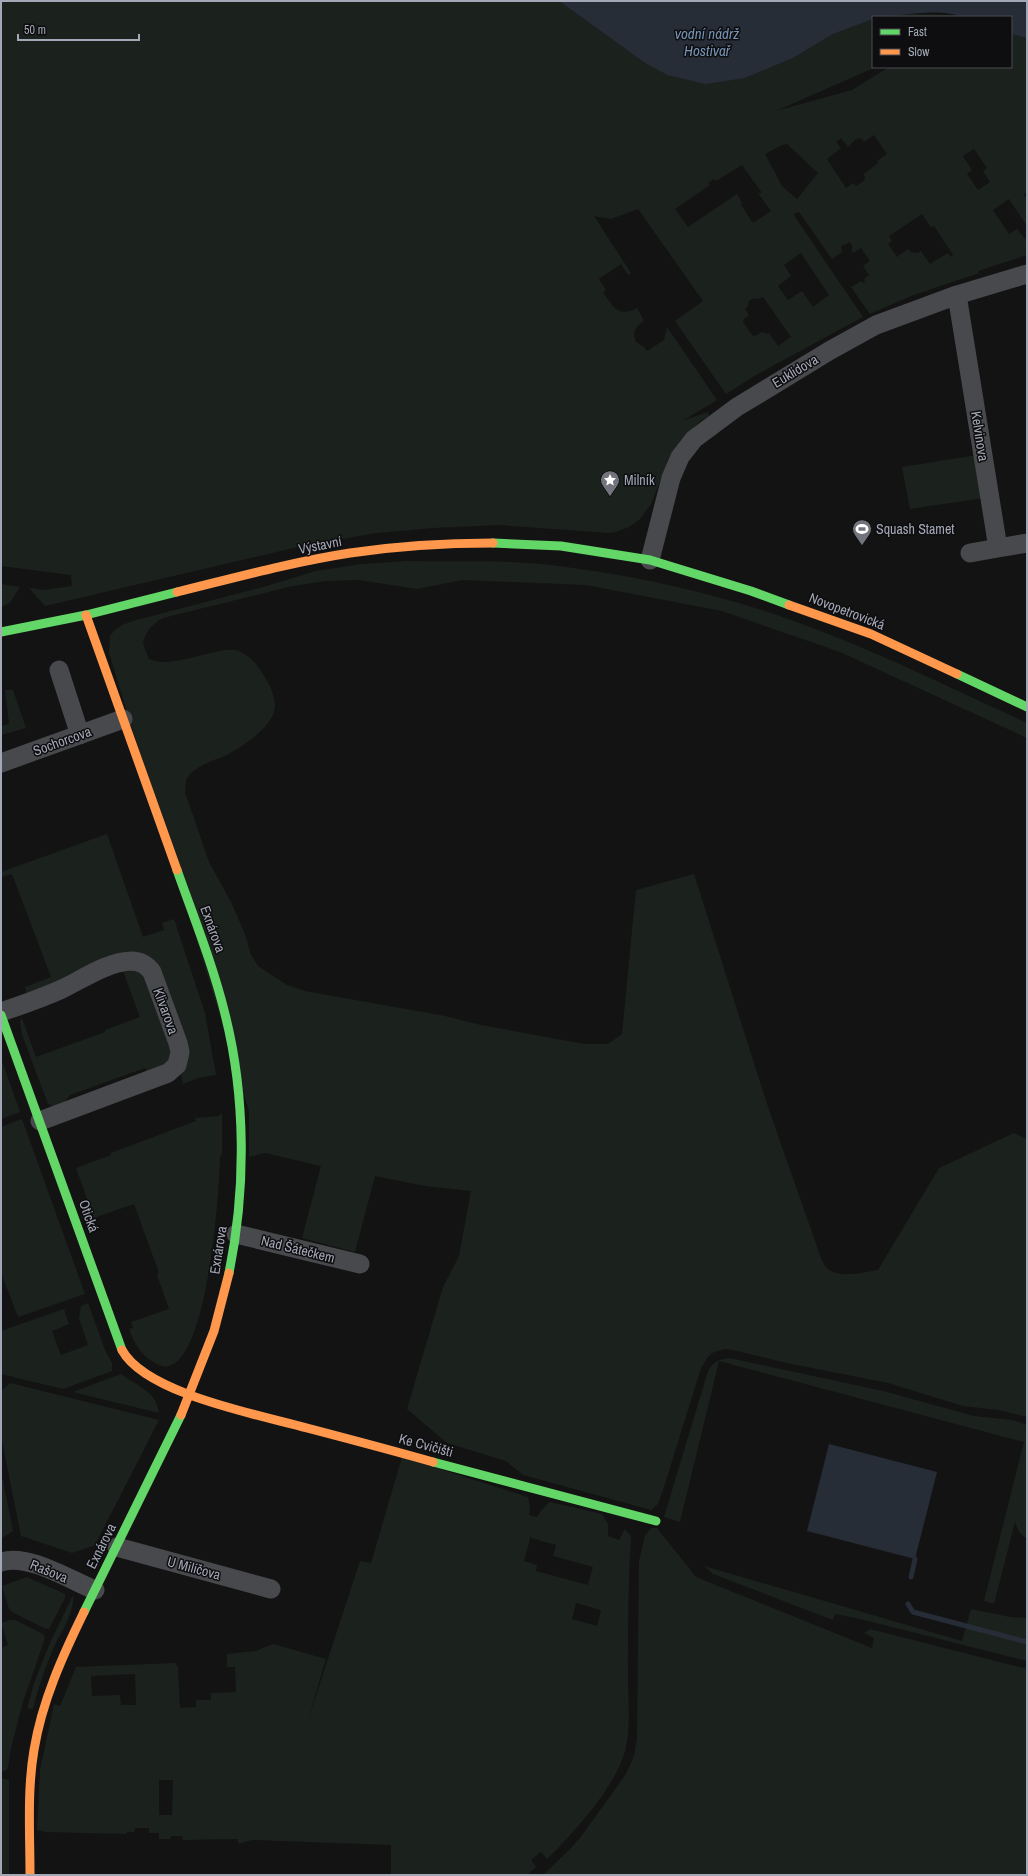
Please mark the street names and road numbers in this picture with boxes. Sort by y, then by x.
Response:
street label: Euklidova [769,350,822,392]
street label: Kelvinova [967,410,993,463]
street label: Výstavní [297,532,344,558]
street label: Novopetrovická [807,588,888,634]
street label: Sochorcova [30,722,94,760]
street label: Exnárova [196,903,230,955]
street label: Klivarova [149,985,183,1037]
street label: Otická [75,1197,103,1235]
street label: Exnárova [205,1224,231,1275]
street label: Nad Šátečkem [259,1231,337,1267]
street label: Ke Cvičišti [397,1429,455,1461]
street label: Exnárova [82,1520,120,1572]
street label: U Milíčova [165,1552,223,1584]
street label: Rašova [28,1555,71,1587]

